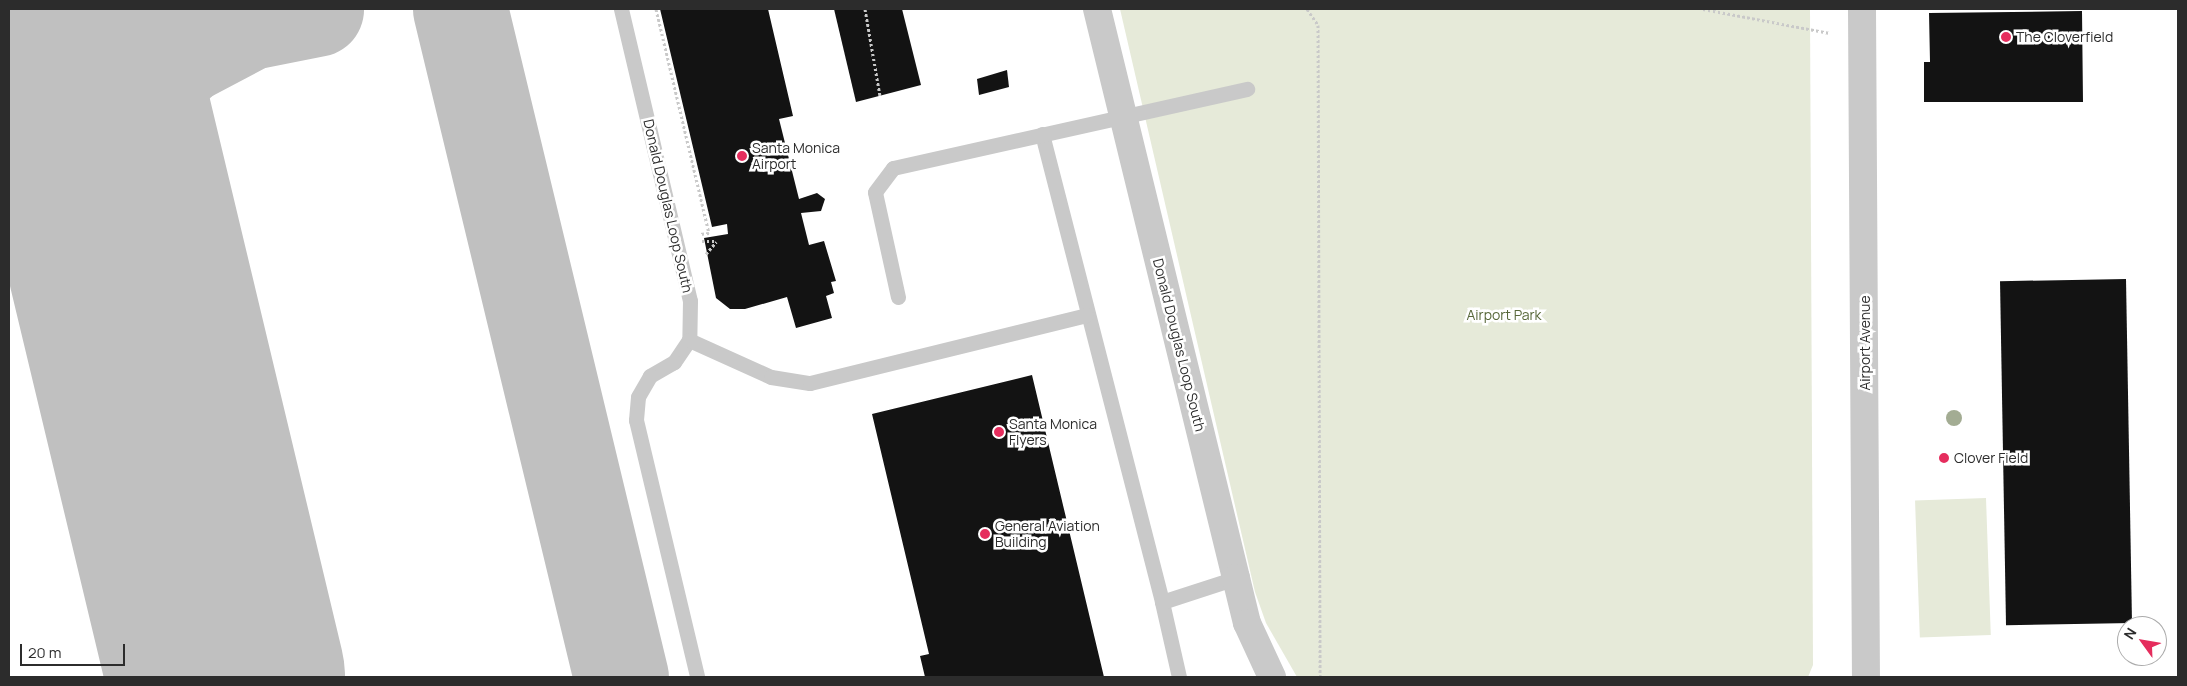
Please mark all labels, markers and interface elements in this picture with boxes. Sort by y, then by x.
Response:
place label: The Cloverfield [2016,29,2113,45]
marker: The Cloverfield [2000,31,2012,43]
street label: Donald Douglas Loop South [640,118,696,294]
place label: Santa Monica Airport [752,140,840,172]
marker: Santa Monica Airport [736,150,748,162]
street label: Donald Douglas Loop South [1149,257,1209,433]
street label: Airport Avenue [1857,295,1873,391]
park label: Airport Park [1466,307,1542,323]
place label: Santa Monica Flyers [1009,416,1097,448]
marker: Santa Monica Flyers [993,426,1005,438]
place label: Clover Field [1954,450,2028,466]
marker: Clover Field [1938,452,1950,464]
place label: General Aviation Building [995,518,1100,550]
marker: General Aviation Building [979,528,991,540]
north arrow [2117,616,2167,666]
text: N [2119,624,2140,643]
scale bar [22,634,128,666]
text: 20 m [28,642,61,663]

